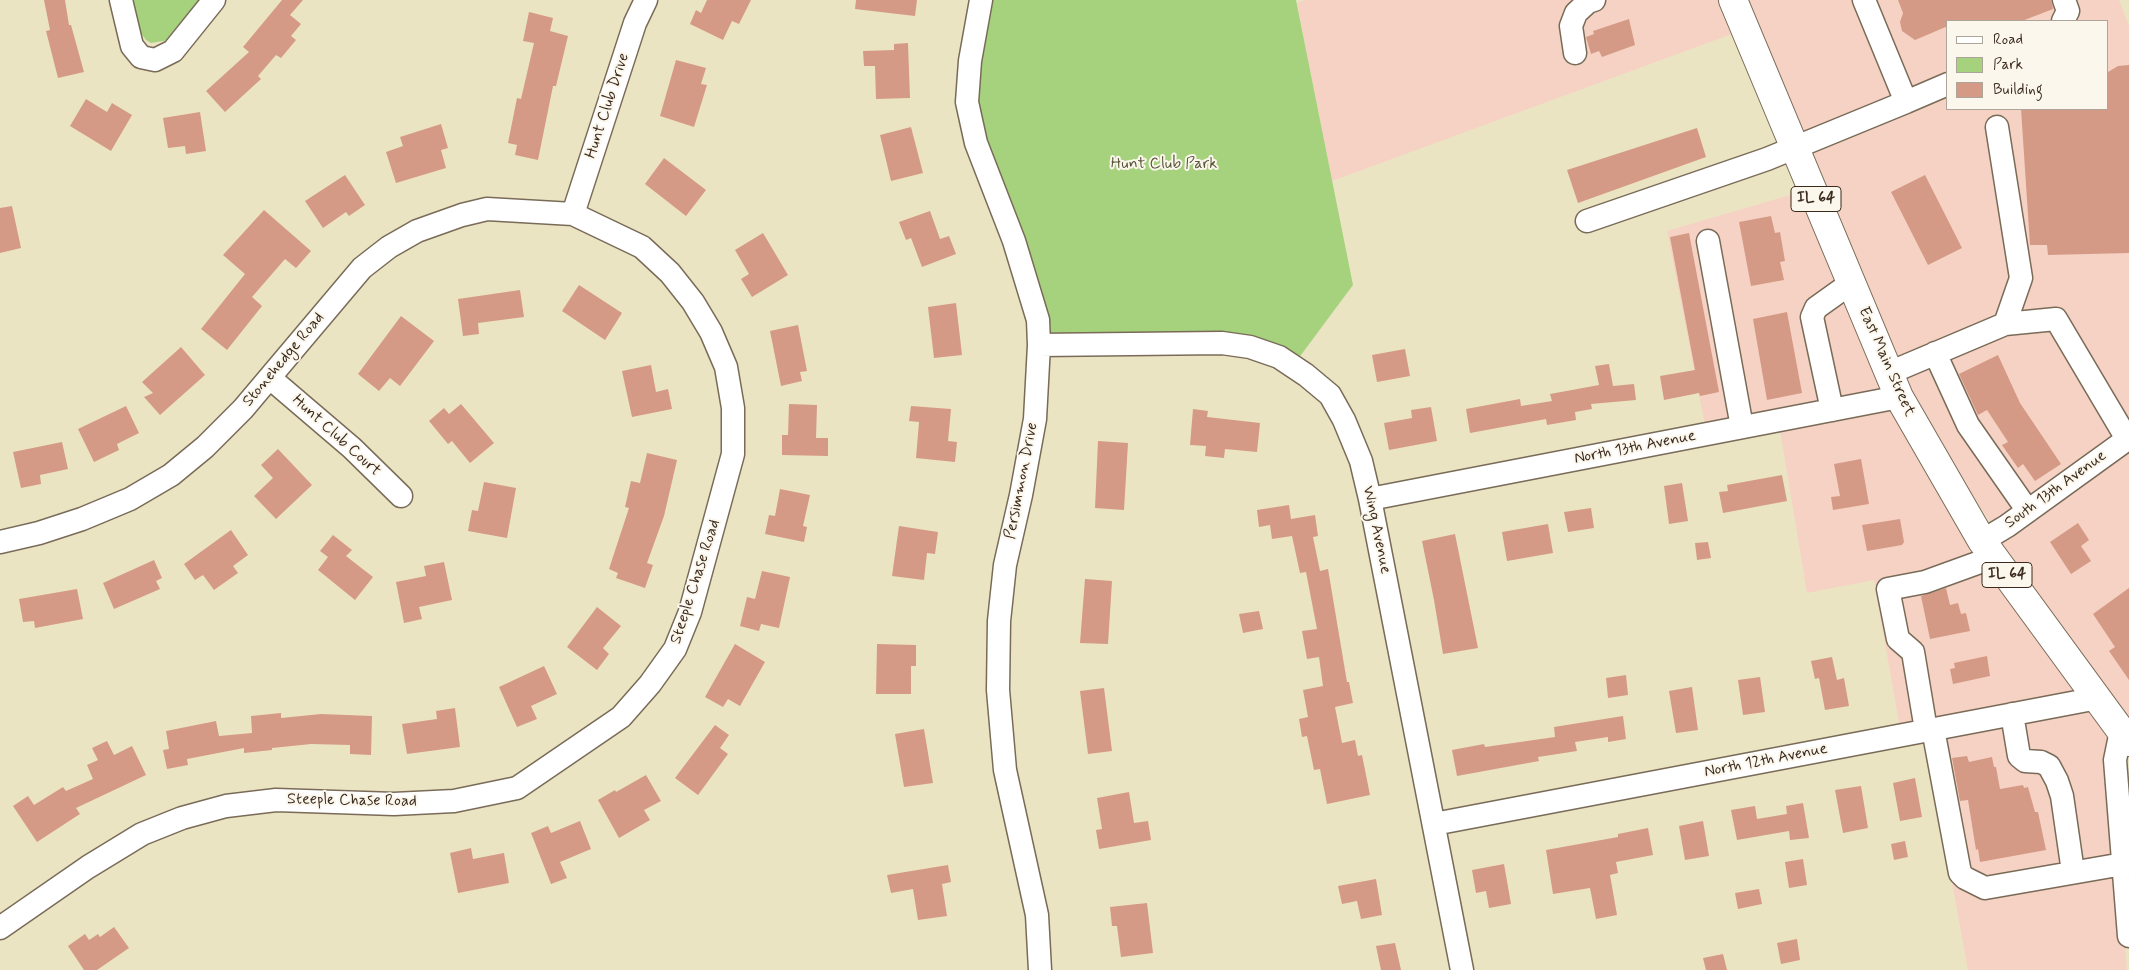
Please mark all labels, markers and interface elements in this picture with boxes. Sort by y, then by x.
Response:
legend [1946,20,2109,110]
text: Road [1993,30,2023,50]
street label: Hunt Club Drive [582,51,634,161]
text: Park [1993,55,2023,75]
text: Building [1993,80,2043,100]
park label: Hunt Club Park [1111,155,1217,175]
road number: IL 64 [1791,186,1841,212]
street label: East Main Street [1853,304,1919,420]
street label: Stonehedge Road [239,309,329,411]
street label: Hunt Club Court [288,391,384,481]
street label: Persimmon Drive [1001,421,1043,541]
street label: North 13th Avenue [1573,427,1697,469]
street label: South 13th Avenue [2001,447,2111,533]
street label: Wing Avenue [1357,484,1395,576]
street label: Steeple Chase Road [667,517,725,647]
road number: IL 64 [1982,562,2032,588]
street label: North 12th Avenue [1703,740,1829,782]
street label: Steeple Chase Road [287,790,417,812]

